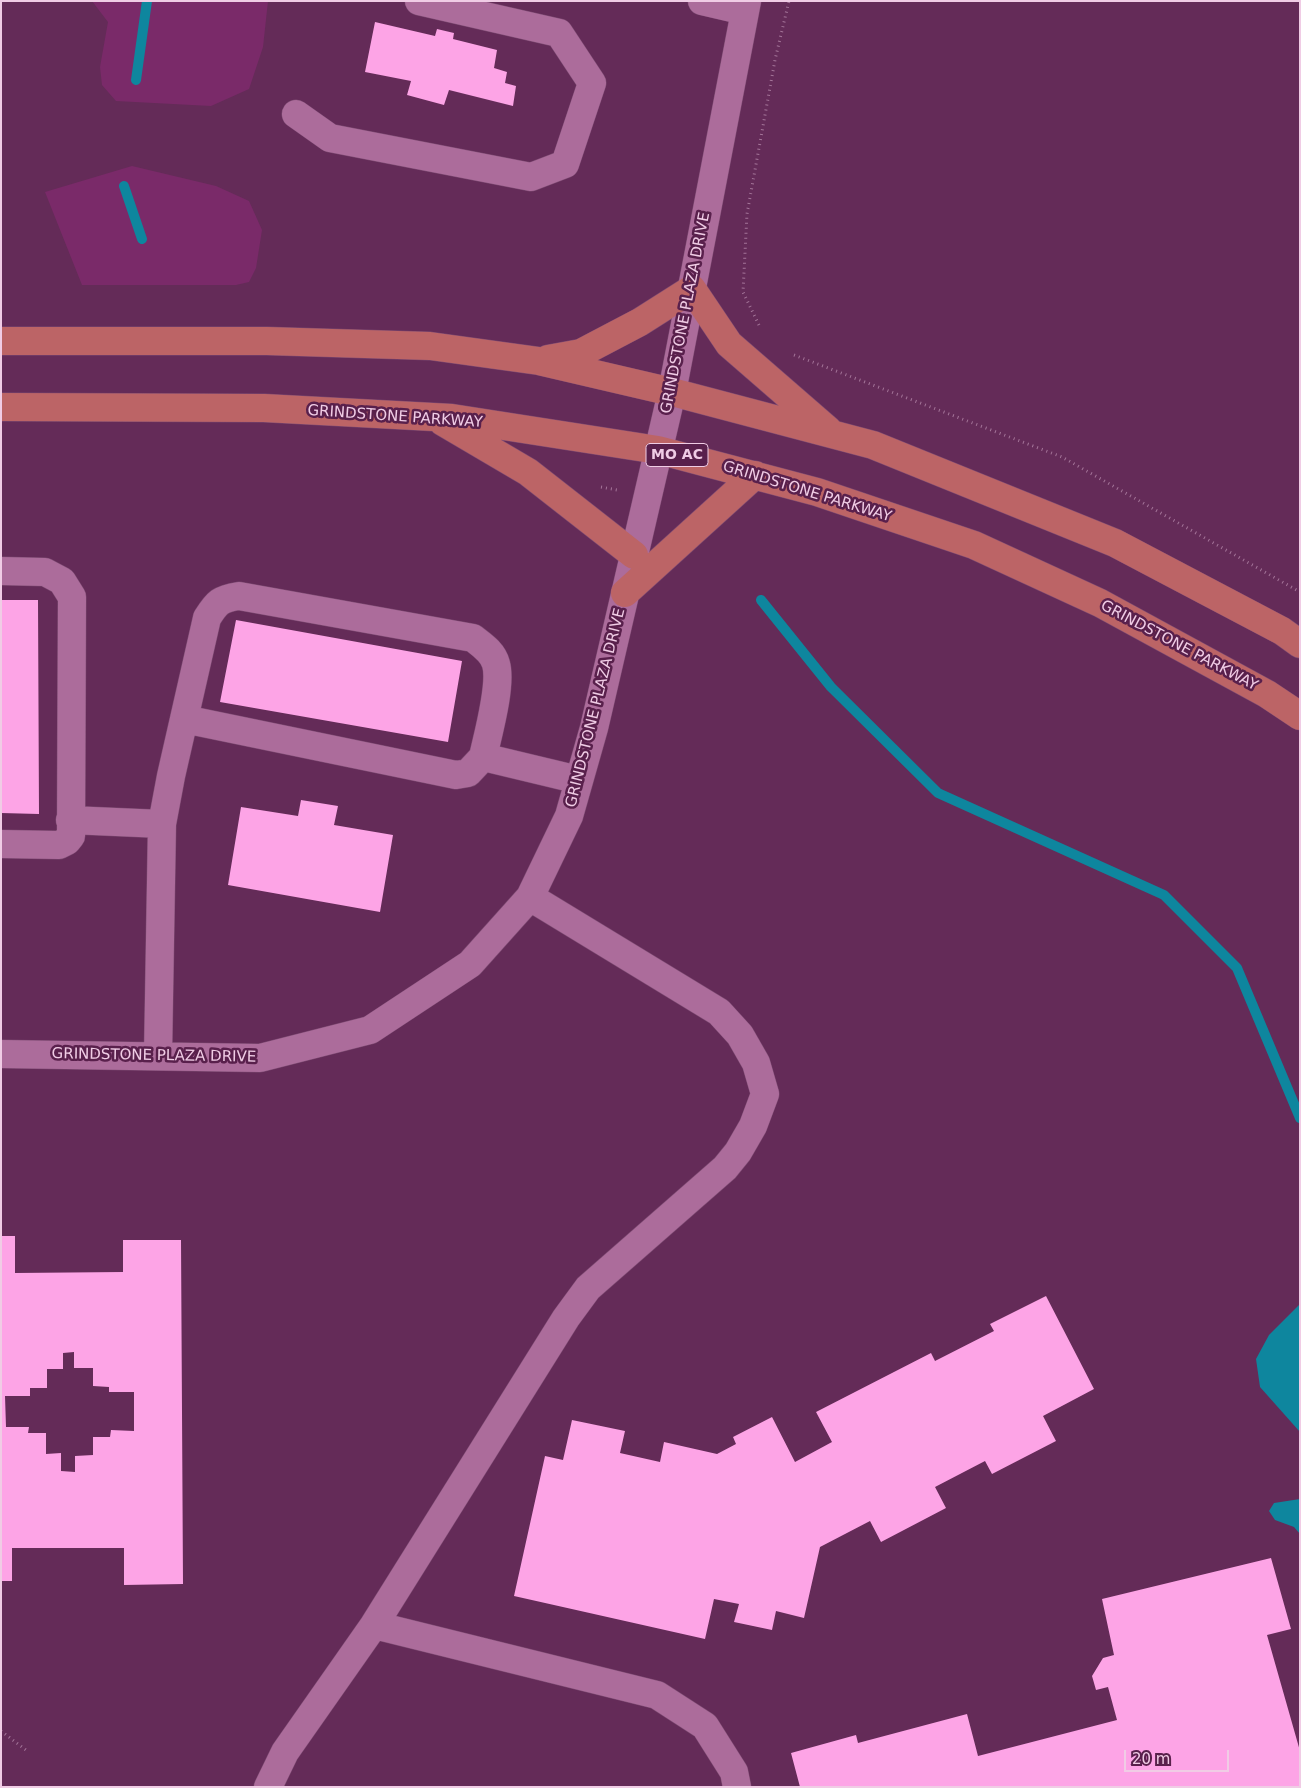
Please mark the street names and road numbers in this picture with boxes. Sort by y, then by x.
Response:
street label: GRINDSTONE PLAZA DRIVE [658,211,714,415]
street label: GRINDSTONE PARKWAY [307,402,483,432]
road number: MO AC [646,444,708,466]
street label: GRINDSTONE PARKWAY [720,458,894,526]
street label: GRINDSTONE PARKWAY [1097,597,1261,695]
street label: GRINDSTONE PLAZA DRIVE [563,607,629,809]
street label: GRINDSTONE PLAZA DRIVE [52,1045,256,1067]

